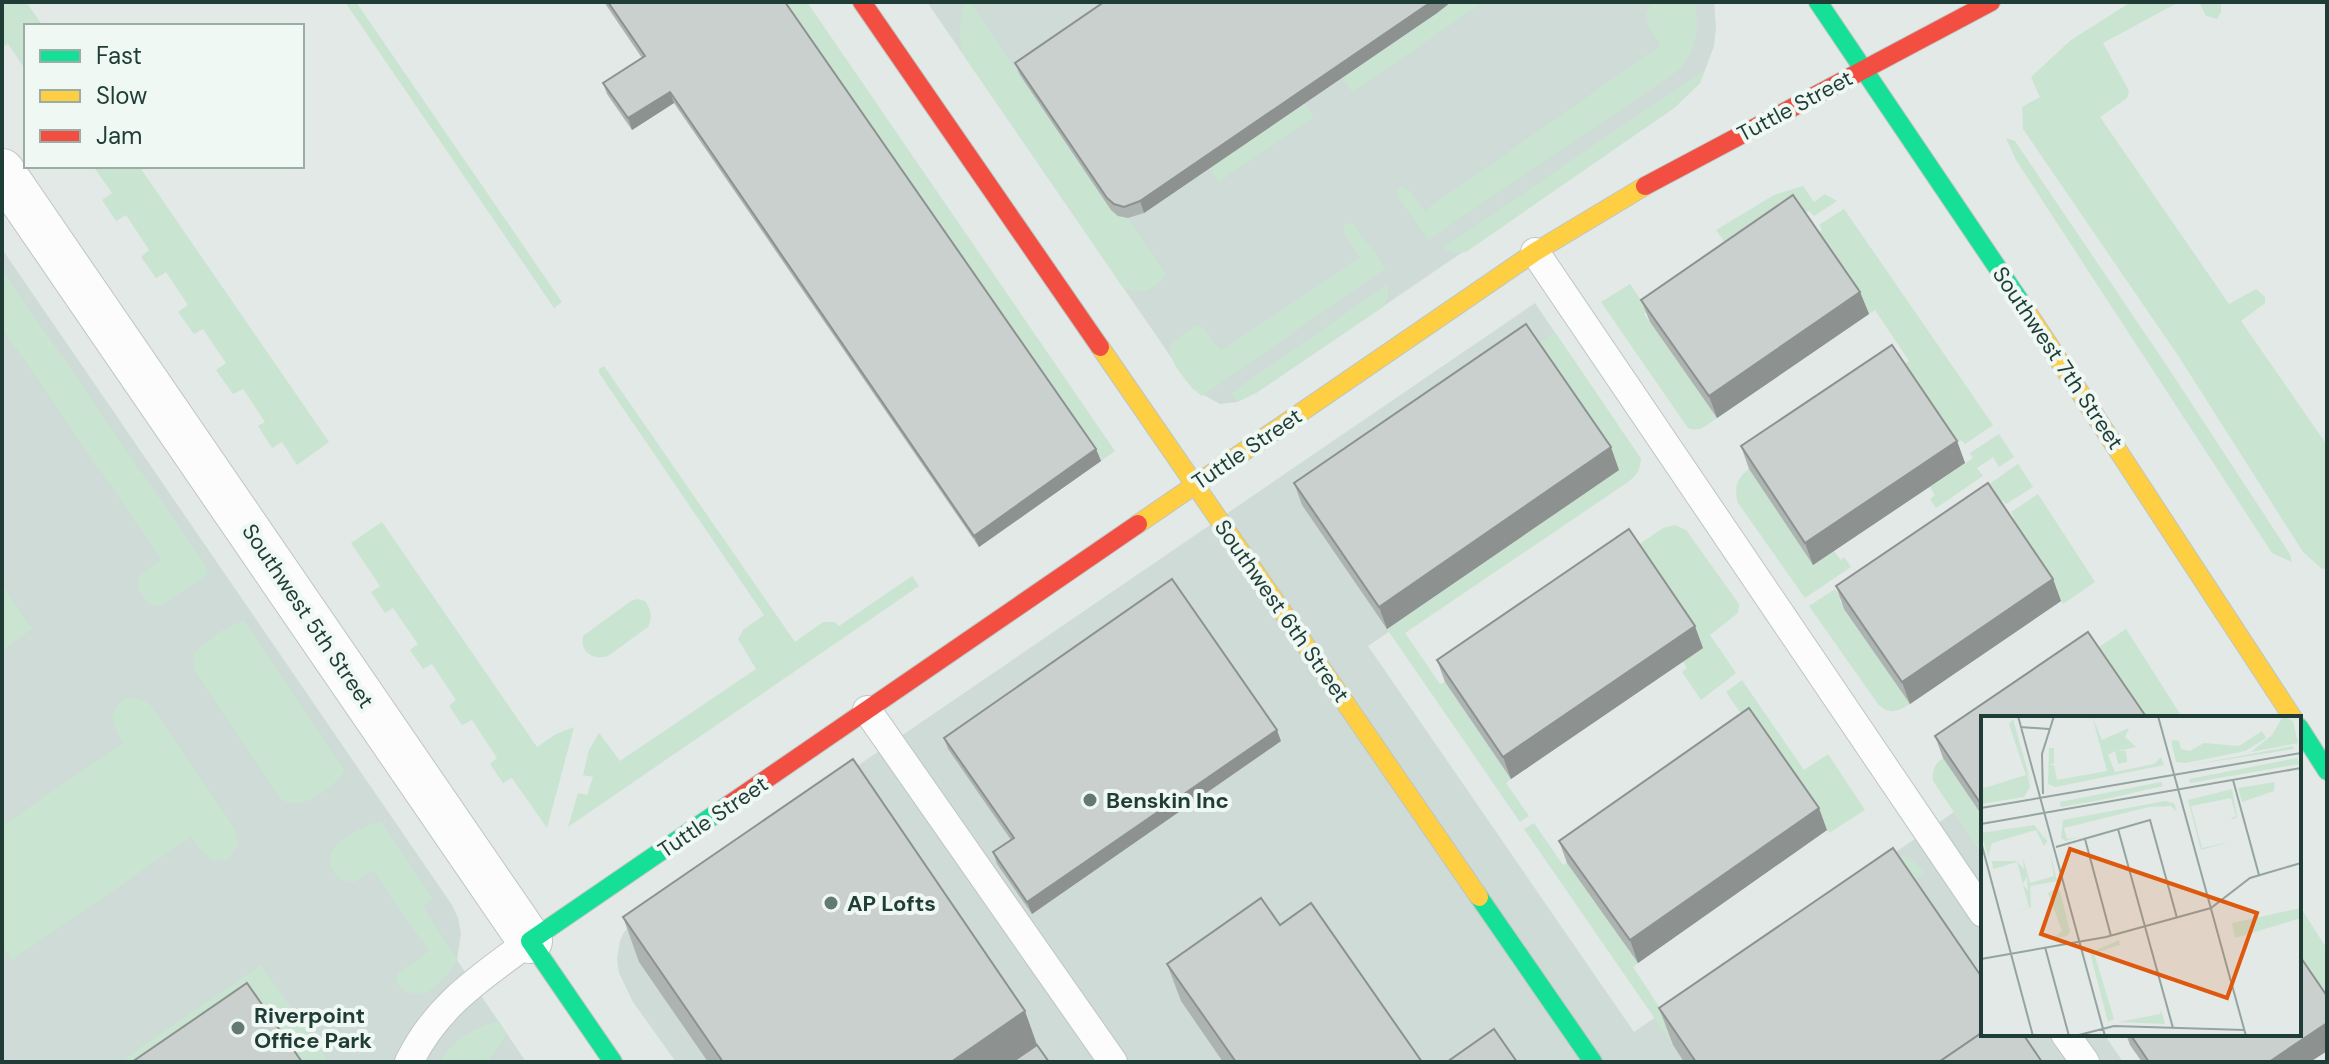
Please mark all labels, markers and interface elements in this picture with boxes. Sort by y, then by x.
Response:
legend [24,24,304,168]
text: Fast [96,40,142,71]
street label: Tuttle Street [1732,63,1858,149]
text: Slow [96,80,147,111]
text: Jam [96,120,142,151]
street label: Southwest 7th Street [1986,261,2130,455]
street label: Tuttle Street [1186,402,1308,496]
street label: Southwest 6th Street [1208,514,1356,708]
street label: Southwest 5th Street [235,518,381,714]
inset map [1981,716,2301,1036]
street label: Tuttle Street [652,770,774,864]
place label: Benskin Inc [1106,786,1229,815]
marker: Benskin Inc [1081,791,1099,809]
place label: AP Lofts [847,889,936,918]
marker: AP Lofts [822,894,840,912]
place label: Riverpoint Office Park [254,1001,372,1055]
marker: Riverpoint Office Park [229,1019,247,1037]

